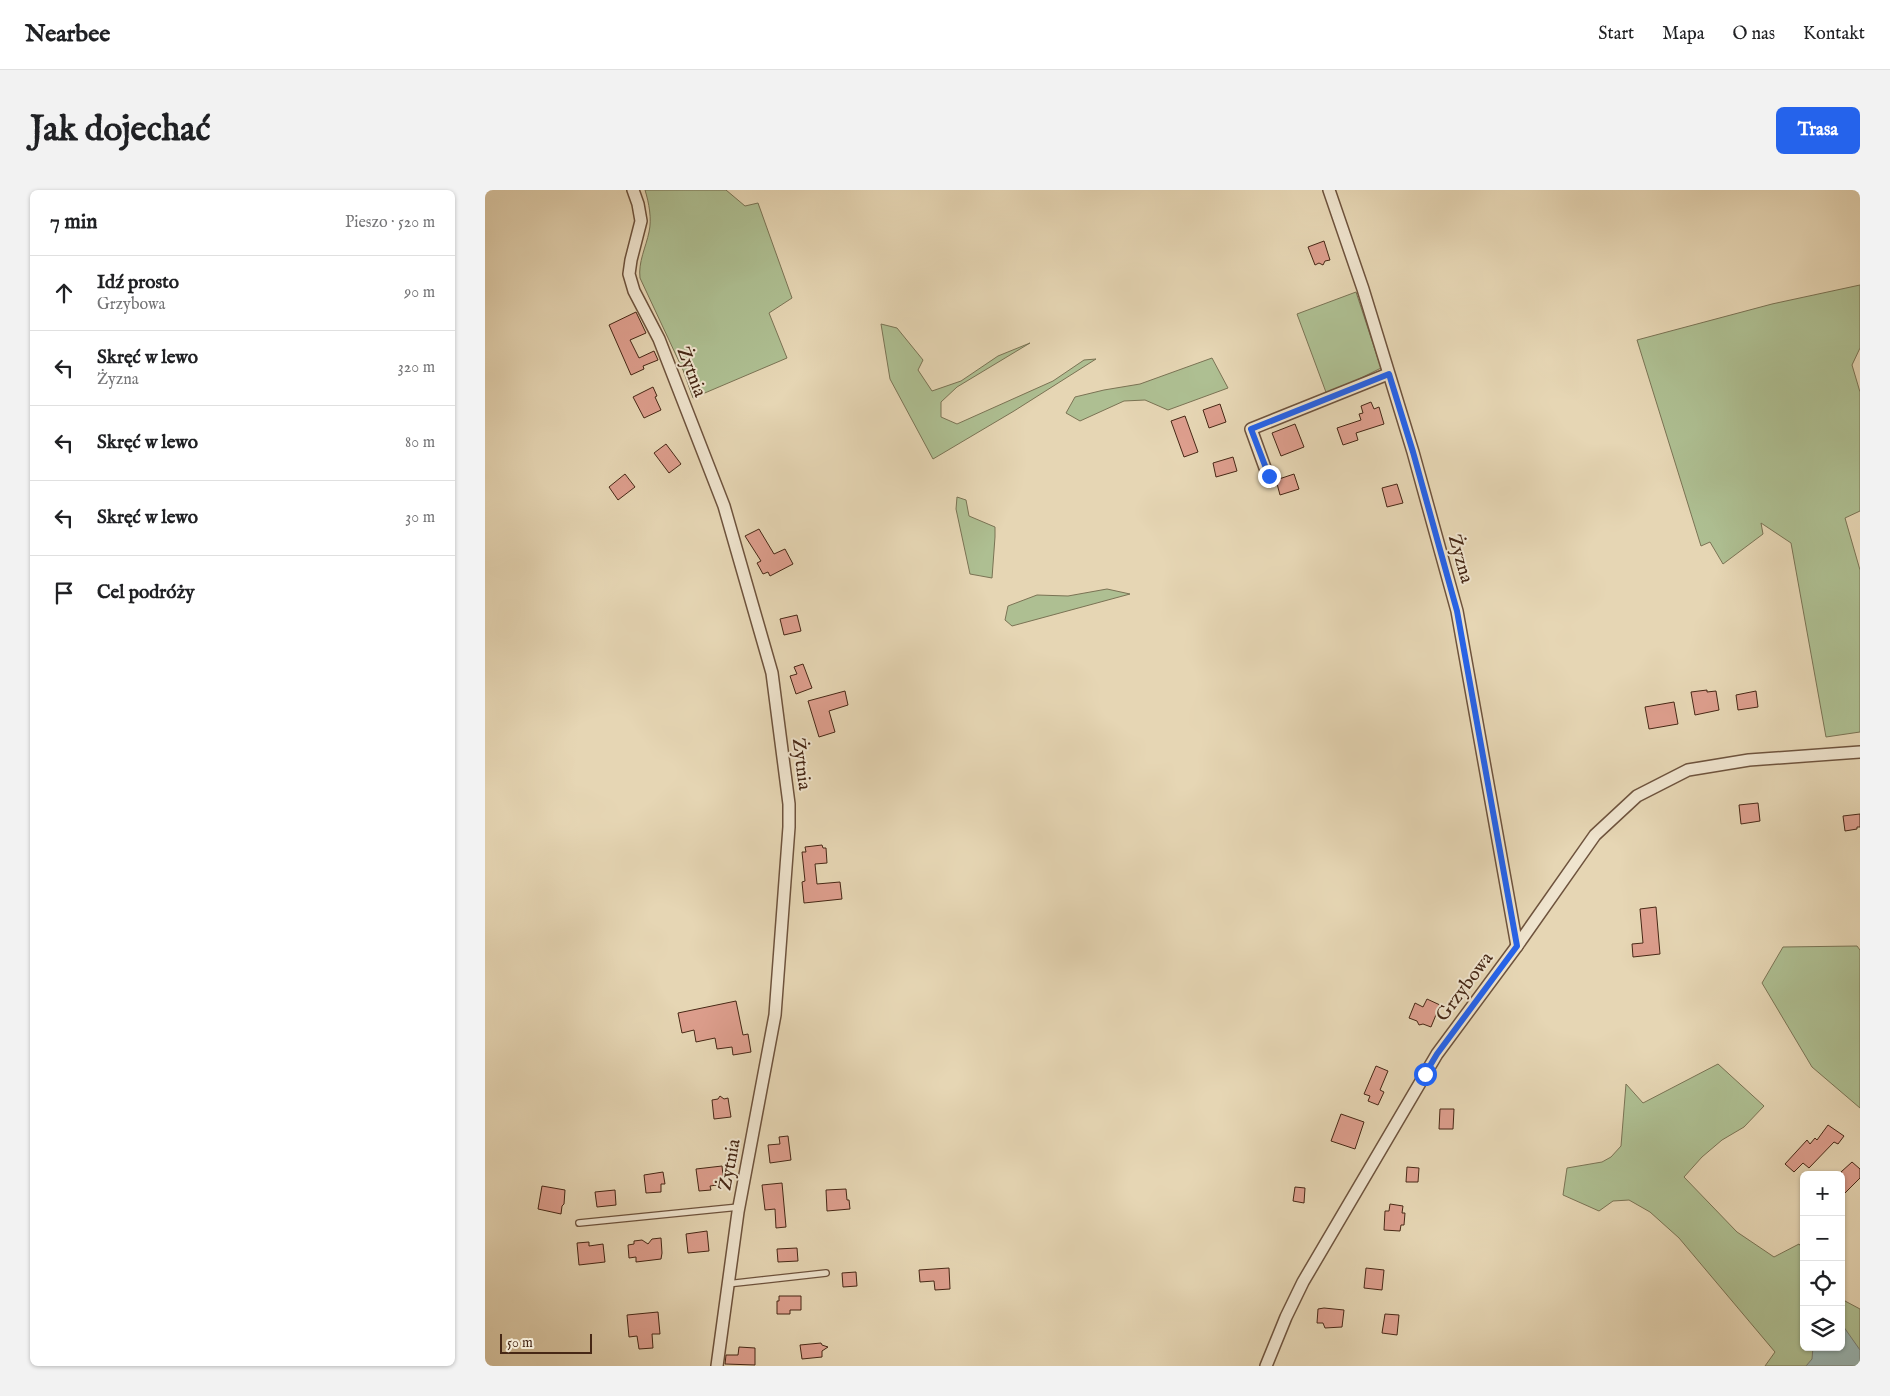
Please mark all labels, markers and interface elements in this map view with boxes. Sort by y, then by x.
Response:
text: Nearbee [25,19,110,50]
text: Start [1598,23,1634,46]
text: Mapa [1662,23,1705,46]
text: O nas [1733,23,1775,46]
text: Kontakt [1803,23,1865,46]
button: Trasa [1776,107,1860,154]
text: Jak dojechać [30,108,210,153]
text: 7 min [50,209,97,236]
text: Pieszo · 520 m [345,213,435,233]
text: Idź prosto [97,271,179,295]
icon: ahead [50,279,78,307]
text: 90 m [404,283,435,303]
text: Grzybowa [97,295,165,315]
street label: Żytnia [670,343,712,401]
text: Skręć w lewo [97,346,198,370]
icon: left [50,354,78,382]
text: 320 m [398,358,435,378]
text: Żyzna [97,370,139,390]
icon: left [50,429,78,457]
text: Skręć w lewo [97,431,198,455]
text: 80 m [405,433,435,453]
route end [1258,465,1281,488]
icon: left [50,504,78,532]
text: Skręć w lewo [97,506,198,530]
text: 30 m [405,508,435,528]
street label: Żyzna [1442,532,1479,587]
icon: arrive [50,579,78,607]
text: Cel podróży [97,581,195,605]
street label: Żytnia [786,737,816,792]
street label: Grzybowa [1431,947,1499,1027]
route start [1414,1063,1437,1086]
street label: Żytnia [713,1136,747,1193]
map controls [1800,1171,1845,1351]
button: + [1800,1171,1845,1216]
button: − [1800,1216,1845,1261]
button: locate [1800,1261,1845,1306]
button: layers [1800,1306,1845,1351]
scale bar [500,1331,593,1354]
text: 50 m [507,1334,533,1352]

